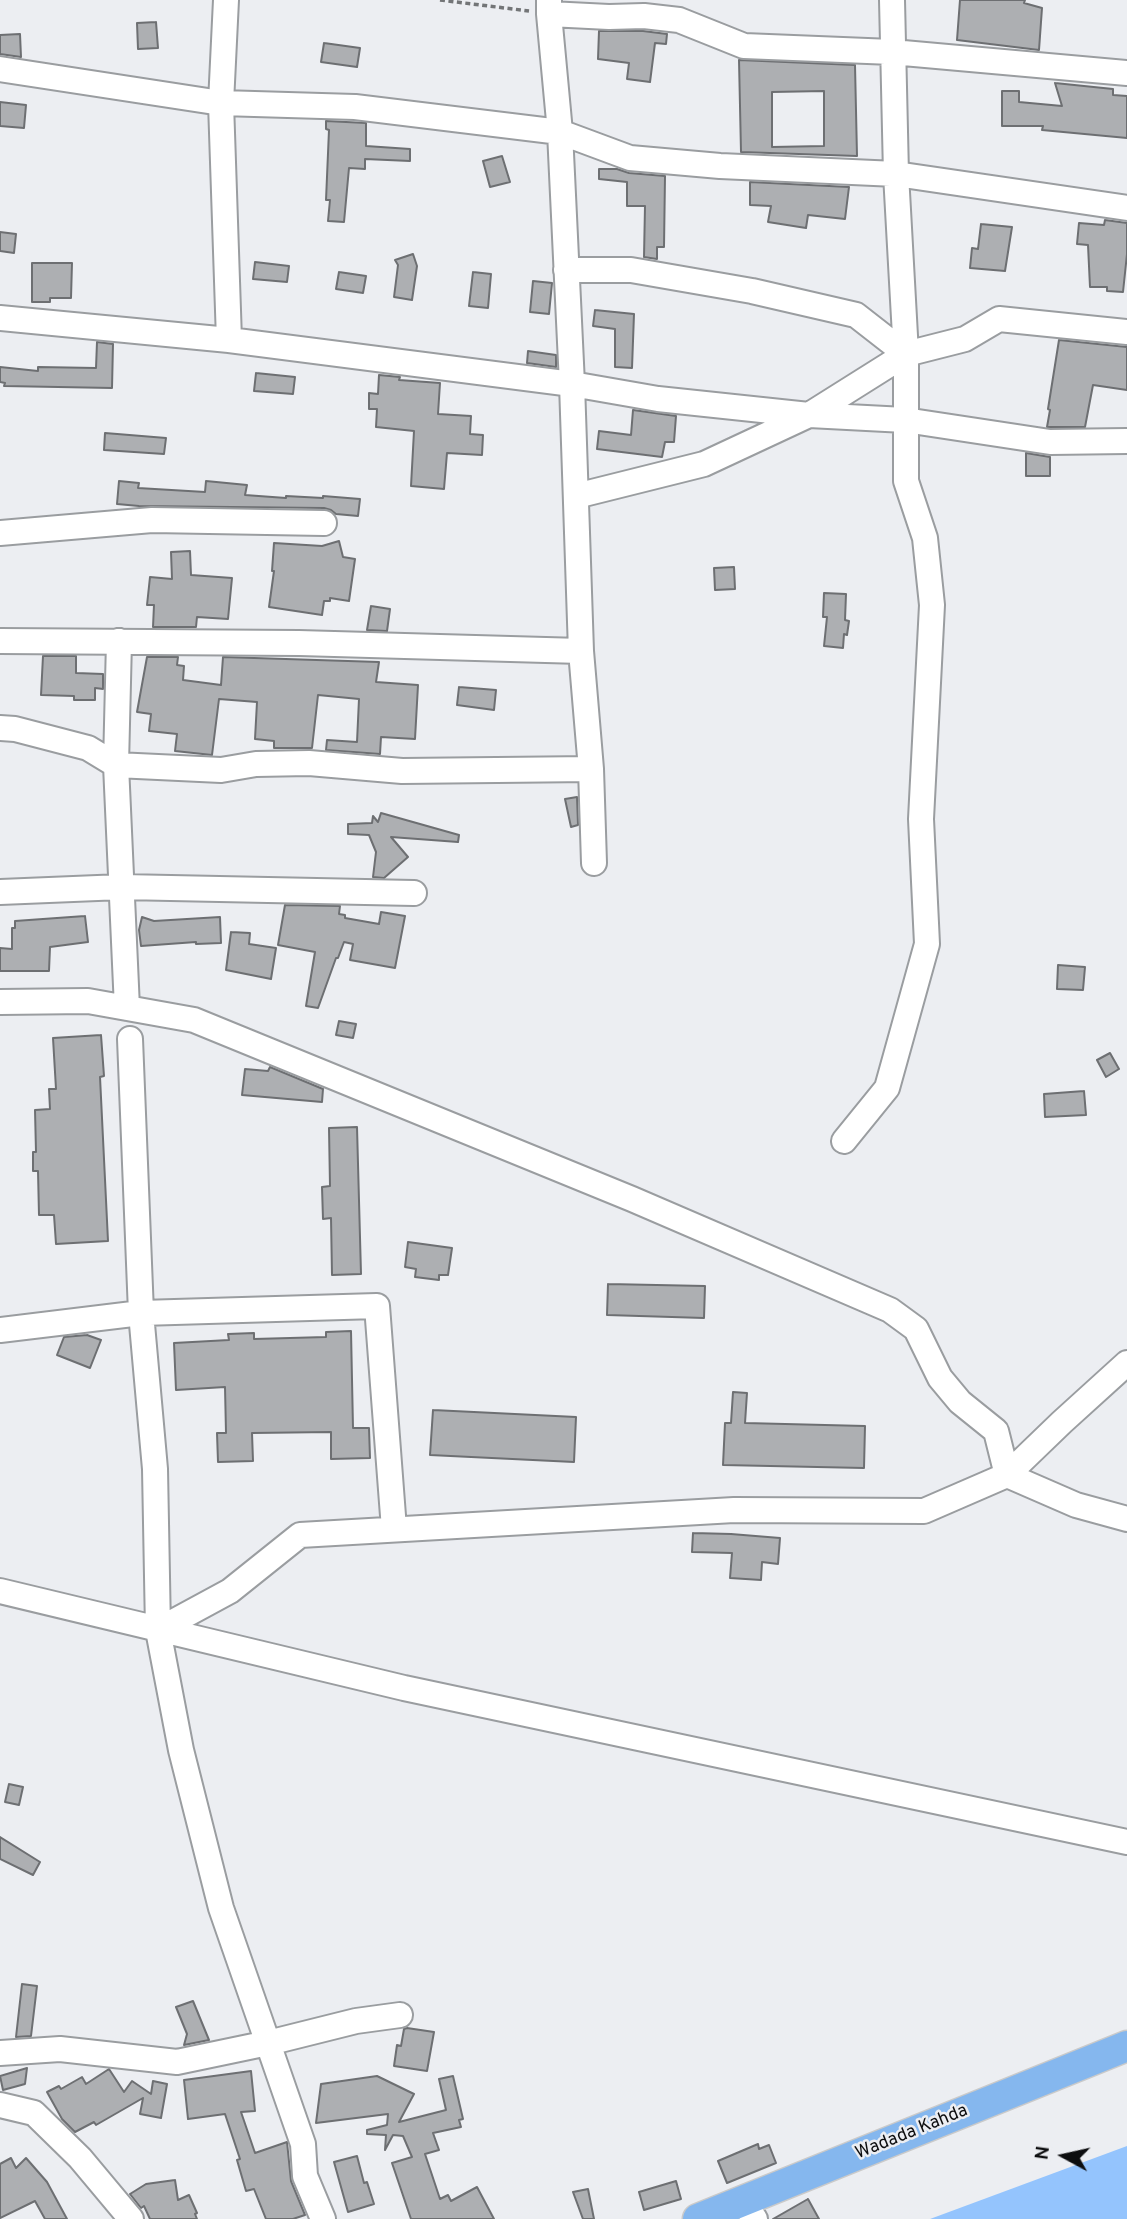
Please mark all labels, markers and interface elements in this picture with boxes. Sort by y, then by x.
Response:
street label: Wadada Kahda [853,2101,971,2165]
north arrow [1029,2121,1099,2191]
text: N [1030,2145,1056,2162]

